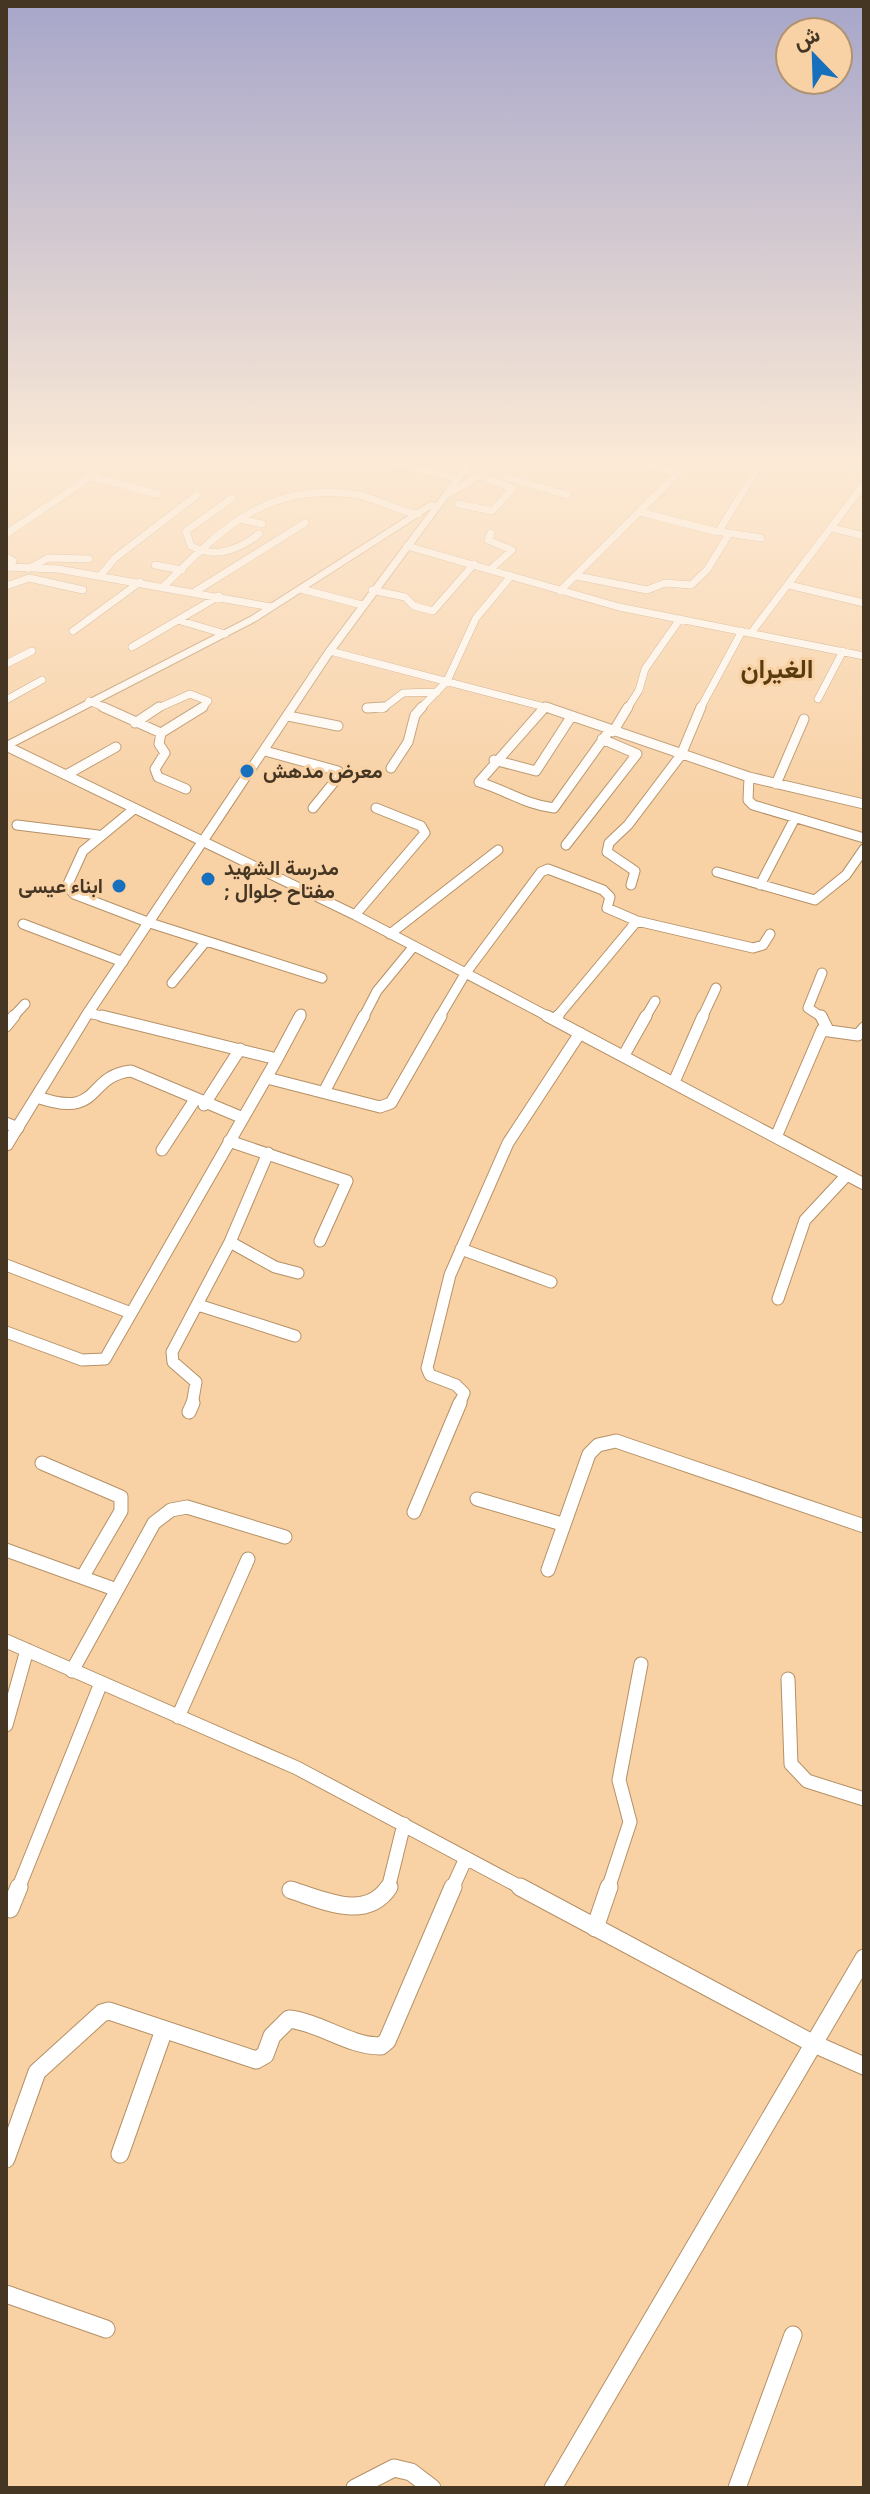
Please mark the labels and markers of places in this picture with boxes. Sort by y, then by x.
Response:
place label: معرض مدهش [263,759,383,784]
marker: معرض مدهش [238,762,256,780]
place label: مدرسة الشهيد ; مفتاح جلوال [224,856,339,905]
marker: مدرسة الشهيد ; مفتاح جلوال [199,870,217,888]
place label: ابناء عيسى [18,874,103,898]
marker: ابناء عيسى [110,877,128,895]

